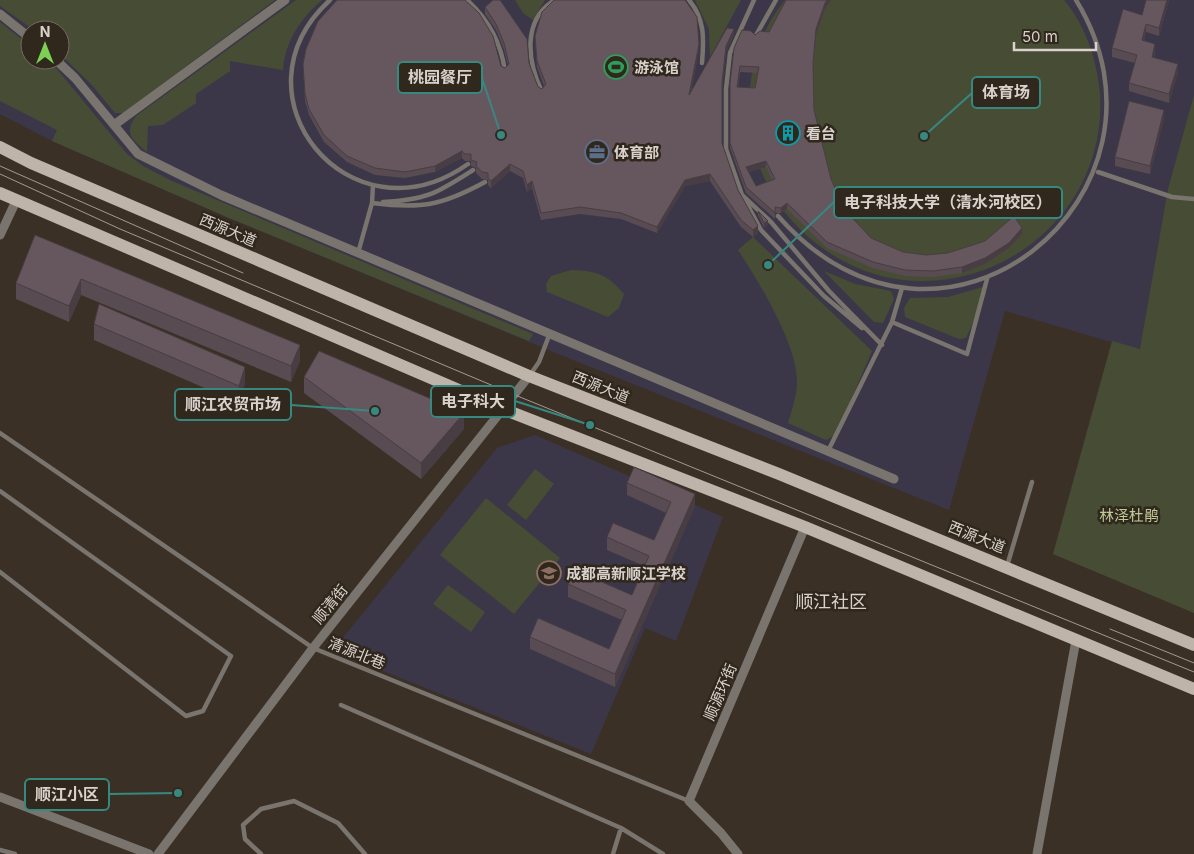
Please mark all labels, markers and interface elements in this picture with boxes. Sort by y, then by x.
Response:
north arrow [20,20,70,70]
scale bar [1014,20,1096,52]
text: N [40,23,50,40]
text: 50 m [1022,27,1058,46]
sports icon: 游泳馆 [603,54,629,80]
place label: 游泳馆 [634,58,679,77]
callout: 桃园餐厅 [398,62,482,93]
text: 桃园餐厅 [408,67,472,87]
callout: 体育场 [972,77,1040,108]
text: 体育场 [982,82,1030,102]
building icon: 看台 [775,120,801,146]
place label: 看台 [806,124,836,143]
office icon: 体育部 [584,139,610,165]
place label: 体育部 [614,143,659,162]
callout: 电子科技大学（清水河校区） [834,187,1062,218]
text: 电子科技大学（清水河校区） [844,192,1052,212]
street label: 西源大道 [197,210,259,250]
street label: 西源大道 [570,367,632,407]
callout: 电子科大 [431,386,515,417]
callout: 顺江农贸市场 [175,389,291,420]
text: 电子科大 [441,391,505,411]
text: 顺江农贸市场 [185,394,281,414]
park label: 林泽杜鹃 [1099,506,1159,525]
street label: 西源大道 [946,517,1008,557]
school or university icon: 成都高新顺江学校 [536,560,562,586]
place label: 成都高新顺江学校 [566,564,686,583]
street label: 顺清街 [308,581,352,627]
district label: 顺江社区 [795,591,867,612]
street label: 清源北巷 [326,633,388,673]
street label: 顺源环街 [700,661,740,723]
callout: 顺江小区 [25,779,109,810]
text: 顺江小区 [35,784,99,804]

